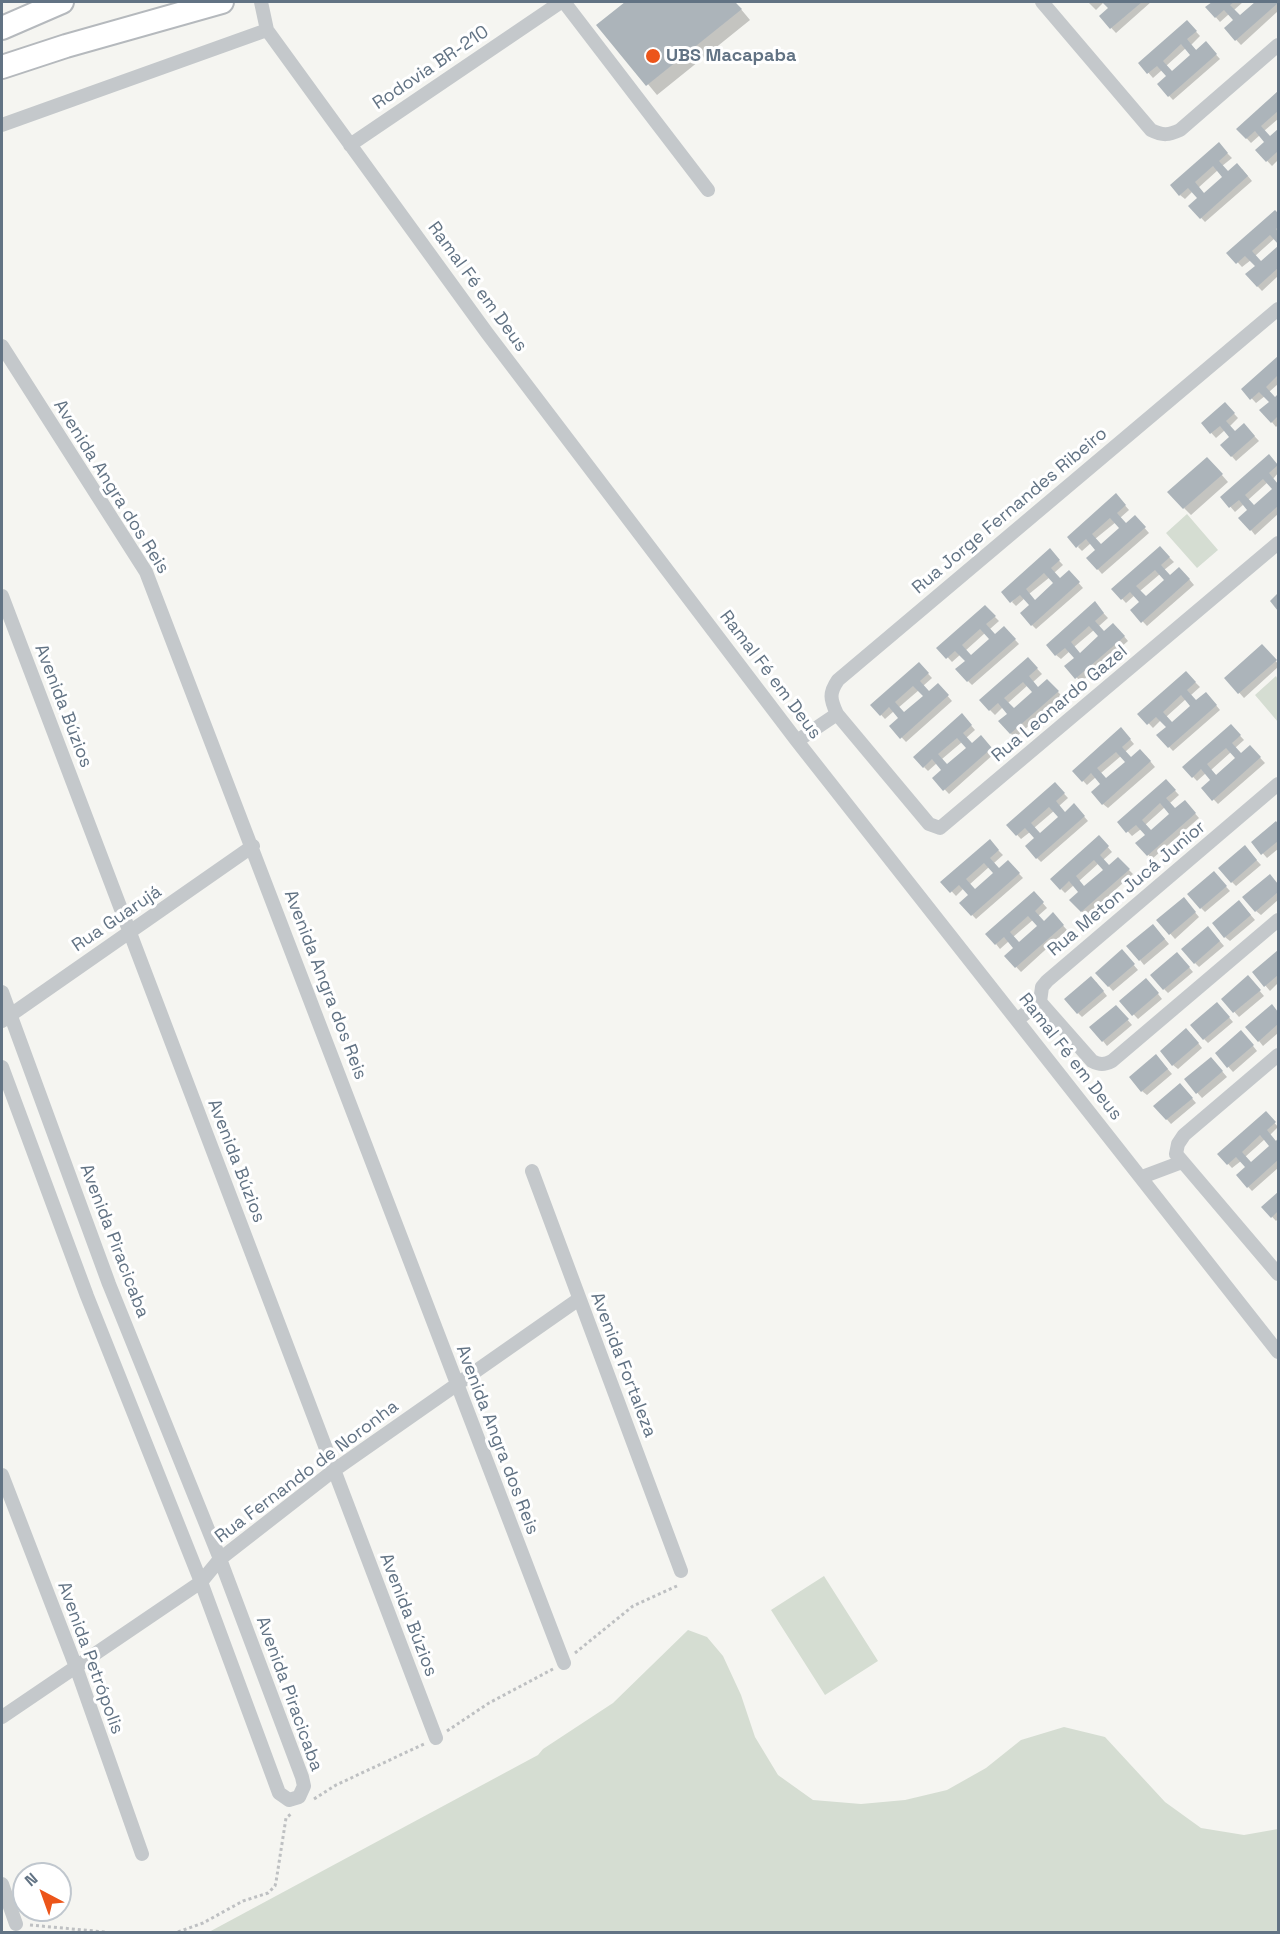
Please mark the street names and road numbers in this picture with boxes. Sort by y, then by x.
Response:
street label: Rodovia BR-210 [369,21,493,115]
street label: Ramal Fé em Deus [423,218,531,356]
street label: Avenida Angra dos Reis [49,396,173,578]
street label: Rua Jorge Fernandes Ribeiro [908,423,1112,599]
street label: Ramal Fé em Deus [715,606,825,744]
street label: Avenida Búzios [30,641,96,771]
street label: Rua Leonardo Gazel [988,641,1132,767]
street label: Rua Meton Jucá Junior [1044,817,1210,961]
street label: Rua Guarujá [68,881,166,957]
street label: Avenida Angra dos Reis [279,887,371,1083]
street label: Ramal Fé em Deus [1014,989,1126,1125]
street label: Avenida Búzios [203,1096,269,1226]
street label: Avenida Piracicaba [75,1161,153,1321]
street label: Avenida Fortaleza [585,1289,661,1441]
street label: Avenida Angra dos Reis [451,1342,543,1538]
street label: Rua Fernando de Noronha [211,1396,403,1548]
street label: Avenida Búzios [375,1550,441,1680]
street label: Avenida Petrópolis [52,1579,128,1737]
street label: Avenida Piracicaba [251,1614,327,1774]

